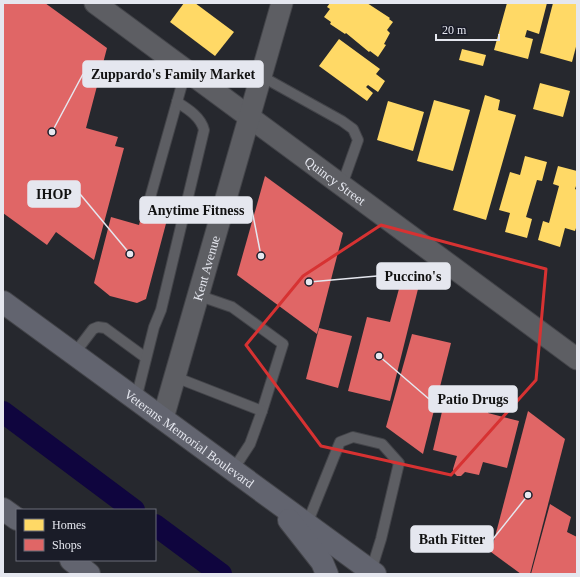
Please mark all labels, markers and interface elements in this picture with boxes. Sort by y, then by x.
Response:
scale bar [436,16,499,42]
text: 20 m [442,23,467,37]
callout: Zuppardo's Family Market [83,61,263,87]
text: Zuppardo's Family Market [91,67,255,82]
street label: Quincy Street [302,153,369,208]
callout: IHOP [28,181,80,207]
text: IHOP [36,187,72,202]
callout: Anytime Fitness [140,197,252,223]
text: Anytime Fitness [148,203,245,218]
street label: Kent Avenue [190,233,223,302]
callout: Puccino's [377,263,450,289]
text: Puccino's [385,269,442,284]
street label: Veterans Memorial Boulevard [122,386,258,491]
callout: Patio Drugs [429,386,517,412]
text: Patio Drugs [437,392,509,407]
legend [16,509,156,561]
text: Homes [52,518,86,532]
callout: Bath Fitter [411,526,493,552]
text: Bath Fitter [419,532,485,547]
text: Shops [52,538,82,552]

